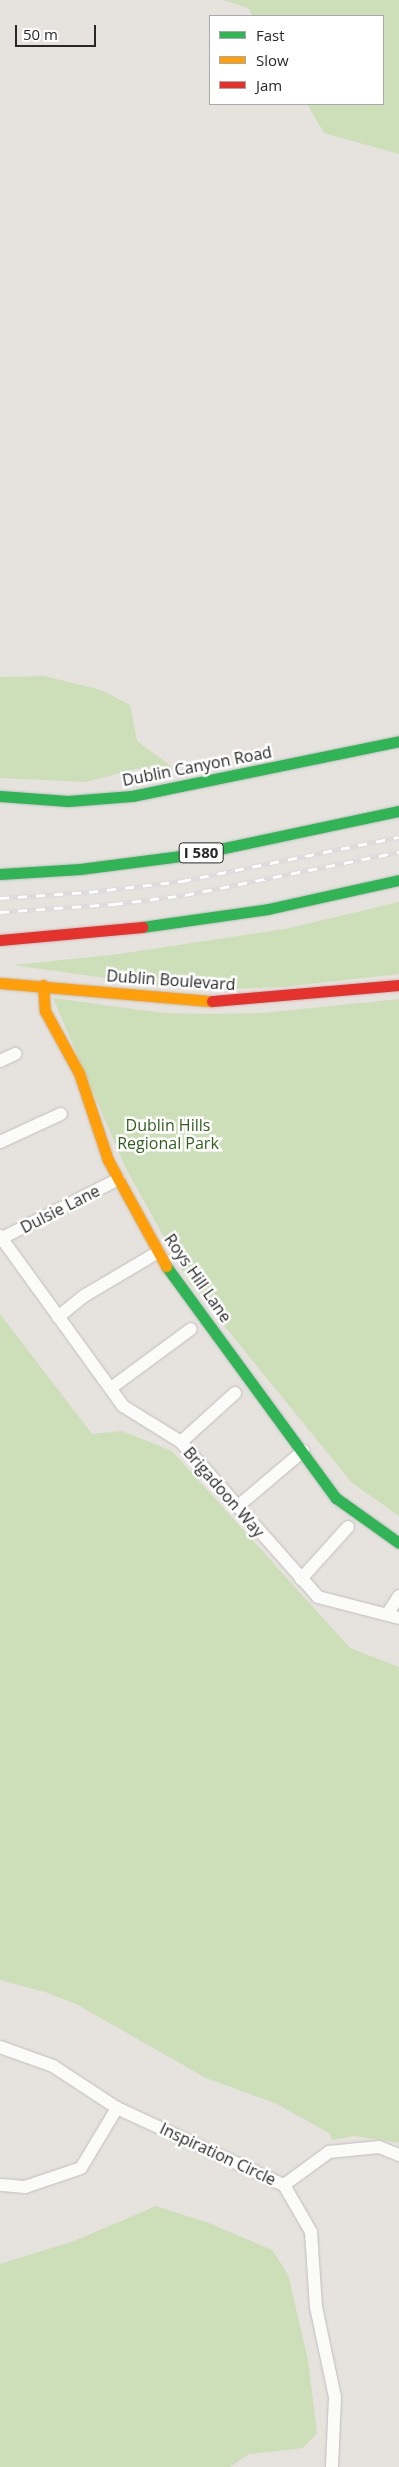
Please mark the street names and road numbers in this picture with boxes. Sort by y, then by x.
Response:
street label: Dublin Canyon Road [121,742,273,790]
road number: I 580 [178,840,224,866]
street label: Dublin Boulevard [106,966,236,994]
street label: Dulsie Lane [17,1181,103,1237]
street label: Roys Hill Lane [160,1230,236,1326]
street label: Brigadoon Way [180,1443,268,1541]
street label: Inspiration Circle [157,2119,279,2189]

